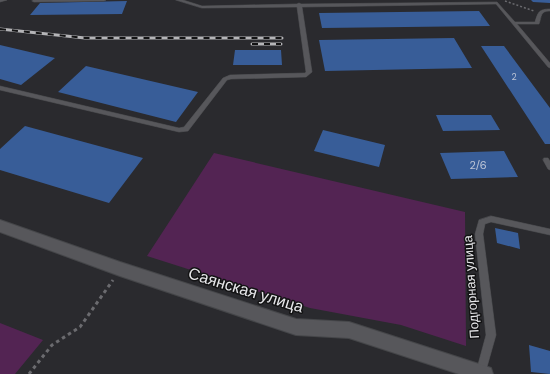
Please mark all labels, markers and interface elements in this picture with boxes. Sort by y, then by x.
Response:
house number: 2 [511,71,517,83]
house number: 2/6 [469,158,487,172]
street label: Подгорная улица [459,234,483,339]
street label: Саянская улица [186,263,306,318]

